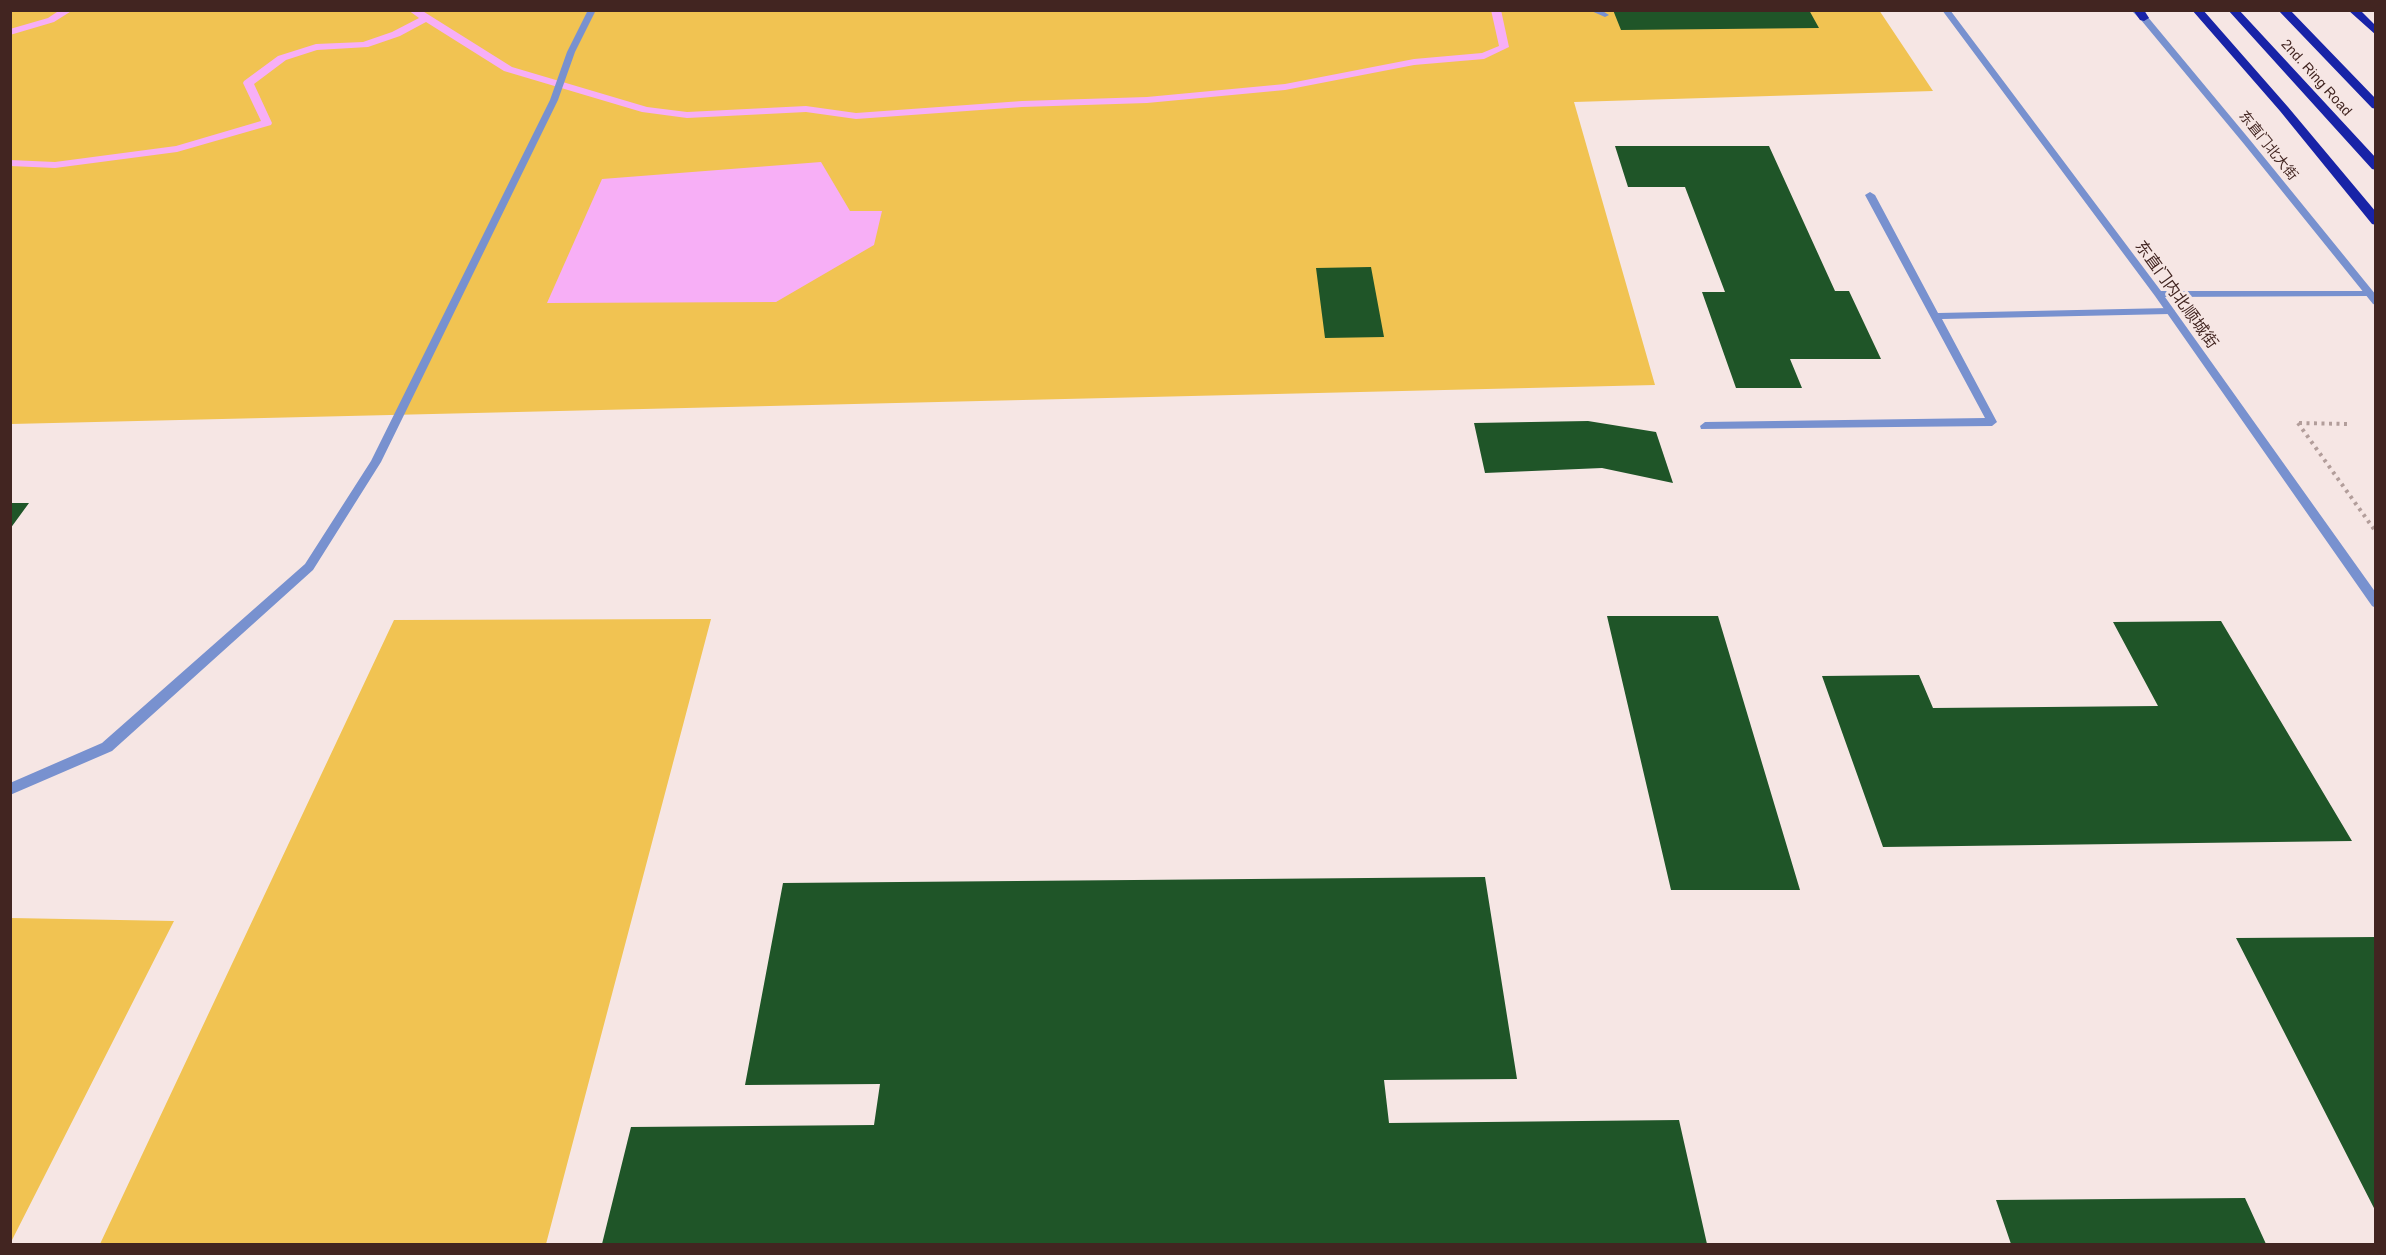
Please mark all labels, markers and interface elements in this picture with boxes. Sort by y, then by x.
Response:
street label: 2nd. Ring Road [2277,36,2355,120]
street label: 东直门北大街 [2235,108,2301,184]
street label: 东直门内北顺城街 [2131,238,2221,352]

